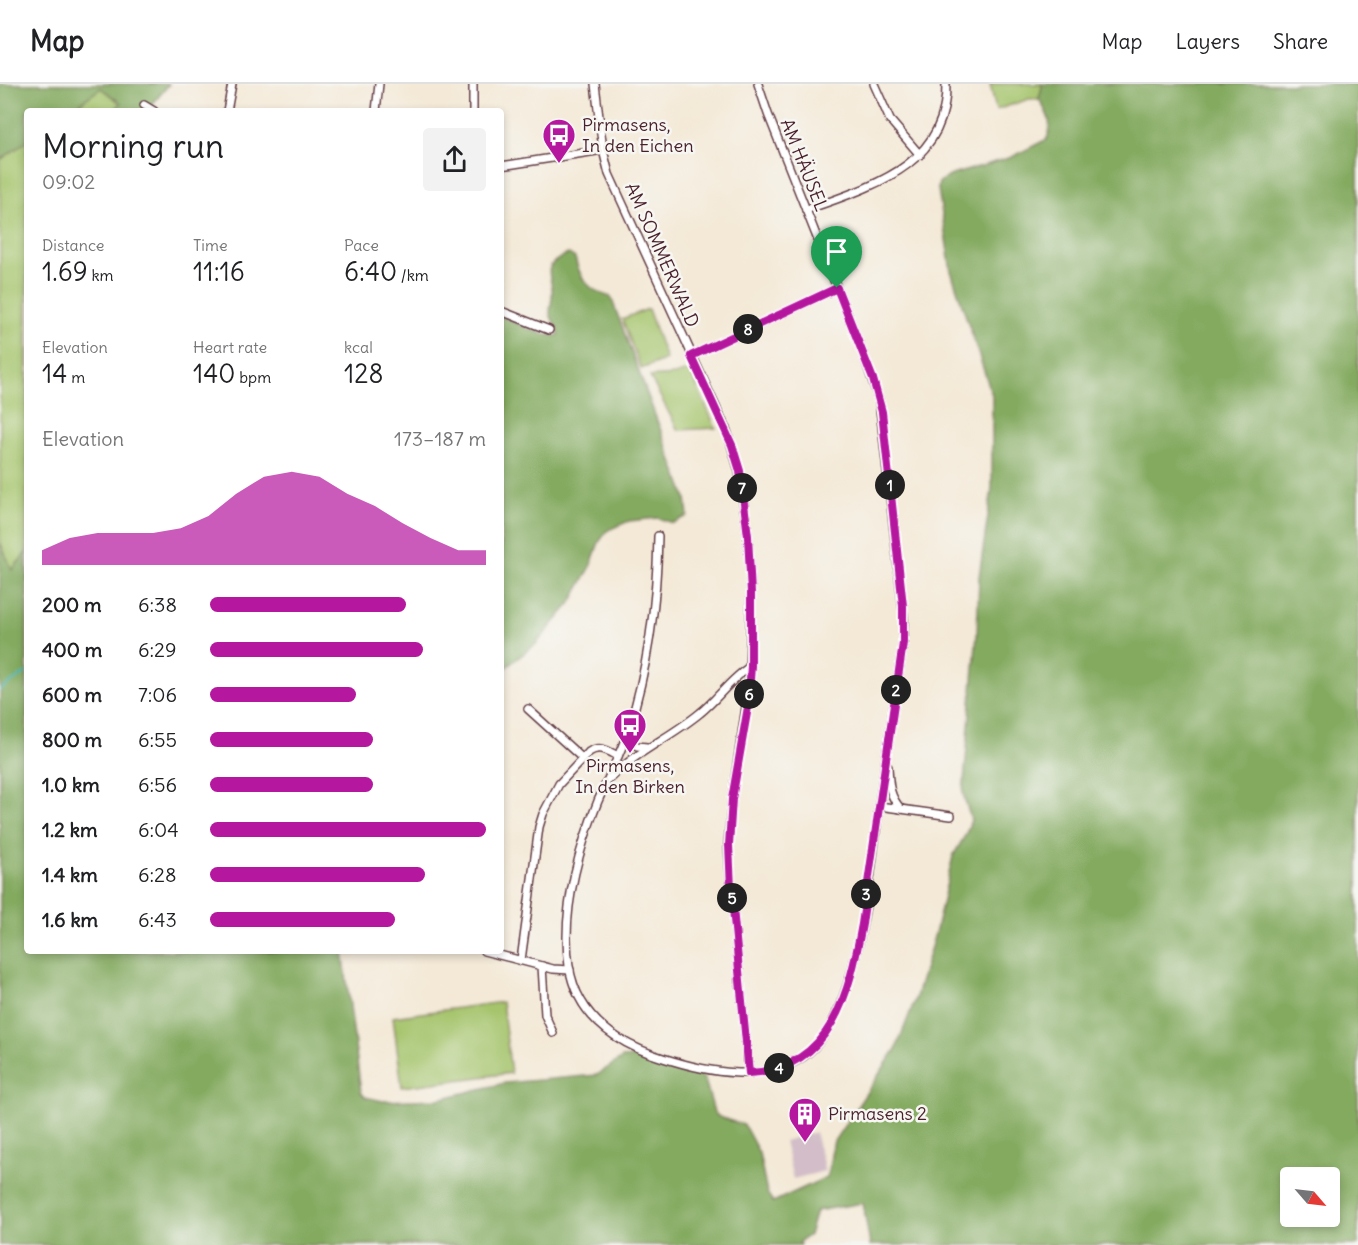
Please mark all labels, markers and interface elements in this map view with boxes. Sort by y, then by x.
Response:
text: Map [30,23,84,59]
text: Map [1102,28,1142,55]
text: Layers [1175,28,1240,55]
text: Share [1273,28,1328,55]
place label: Pirmasens, In den Eichen [582,113,694,157]
street label: AM HÄUSEL [776,115,833,215]
bus stop icon: Pirmasens, In den Eichen [541,117,577,164]
text: Morning run [42,125,224,167]
button: share [423,128,486,191]
text: 09:02 [42,169,95,194]
street label: AM SOMMERWALD [620,179,705,331]
pin [811,226,862,288]
text: Distance [42,235,104,255]
text: Time [193,235,228,255]
text: Pace [344,235,379,255]
icon: arrive [820,235,853,268]
text: 1.69 [42,255,88,288]
text: 11:16 [193,255,245,288]
text: 6:40 [344,255,397,288]
text: km [88,265,114,285]
text: /km [397,265,429,285]
pin: 8 [733,314,763,344]
text: 8 [743,319,753,339]
text: Elevation [42,337,108,357]
text: Heart rate [193,337,267,357]
text: kcal [344,337,373,357]
text: 14 [42,357,67,390]
text: 140 [193,357,235,390]
text: 128 [344,357,384,390]
text: m [67,367,85,387]
text: bpm [235,367,271,387]
text: Elevation [42,426,124,451]
text: 173–187 m [394,426,486,451]
pin: 1 [875,470,905,500]
pin: 7 [727,473,757,503]
text: 1 [887,475,893,495]
text: 7 [738,478,746,498]
text: 200 m [42,592,102,617]
text: 6:38 [138,592,177,617]
text: 400 m [42,637,102,662]
text: 6:29 [138,637,177,662]
pin: 2 [881,675,911,705]
pin: 6 [734,679,764,709]
text: 2 [892,680,900,700]
text: 600 m [42,682,102,707]
text: 7:06 [138,682,177,707]
text: 6 [744,684,754,704]
bus stop icon: Pirmasens, In den Birken [612,707,648,754]
text: 800 m [42,727,102,752]
text: 6:55 [138,727,177,752]
place label: Pirmasens, In den Birken [575,754,685,798]
text: 1.0 km [42,772,100,797]
text: 6:56 [138,772,177,797]
text: 1.2 km [42,817,98,842]
text: 6:04 [138,817,179,842]
text: 1.4 km [42,862,98,887]
text: 6:28 [138,862,177,887]
pin: 3 [851,879,881,909]
pin: 5 [717,883,747,913]
text: 3 [861,884,871,904]
text: 5 [727,888,737,908]
text: 1.6 km [42,907,98,932]
text: 6:43 [138,907,177,932]
pin: 4 [764,1053,794,1083]
text: 4 [774,1058,784,1078]
building icon: Pirmasens 2 [787,1096,823,1143]
place label: Pirmasens 2 [828,1102,927,1125]
north arrow [1280,1167,1340,1227]
map controls [1280,1167,1340,1227]

